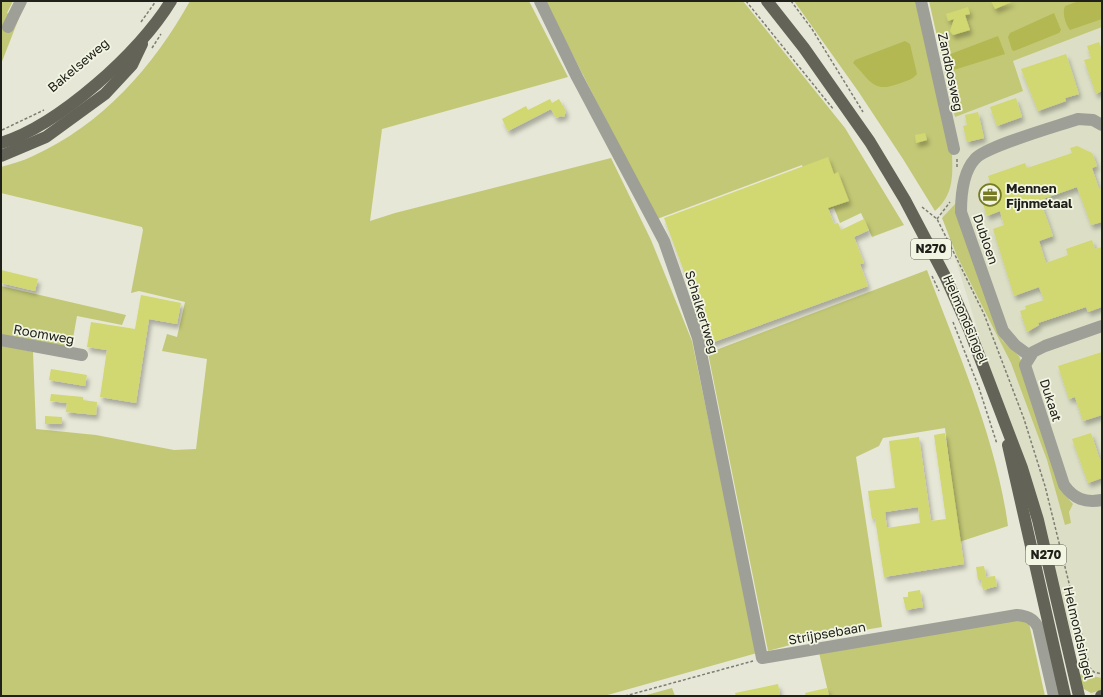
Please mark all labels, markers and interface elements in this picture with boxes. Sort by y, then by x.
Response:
street label: Zandbosweg [935,31,967,113]
street label: Bakelseweg [44,35,112,95]
place label: Mennen Fijnmetaal [1006,180,1073,211]
office icon: Mennen Fijnmetaal [977,182,1003,208]
street label: Dubloen [970,212,1002,266]
road number: N270 [911,239,951,259]
street label: Schalkertweg [682,268,722,356]
street label: Helmondsingel [940,272,992,366]
street label: Roomweg [12,321,76,347]
street label: Dukaat [1037,377,1065,423]
road number: N270 [1026,545,1066,565]
street label: Helmondsingel [1061,585,1097,681]
street label: Strijpsebaan [787,618,867,648]

